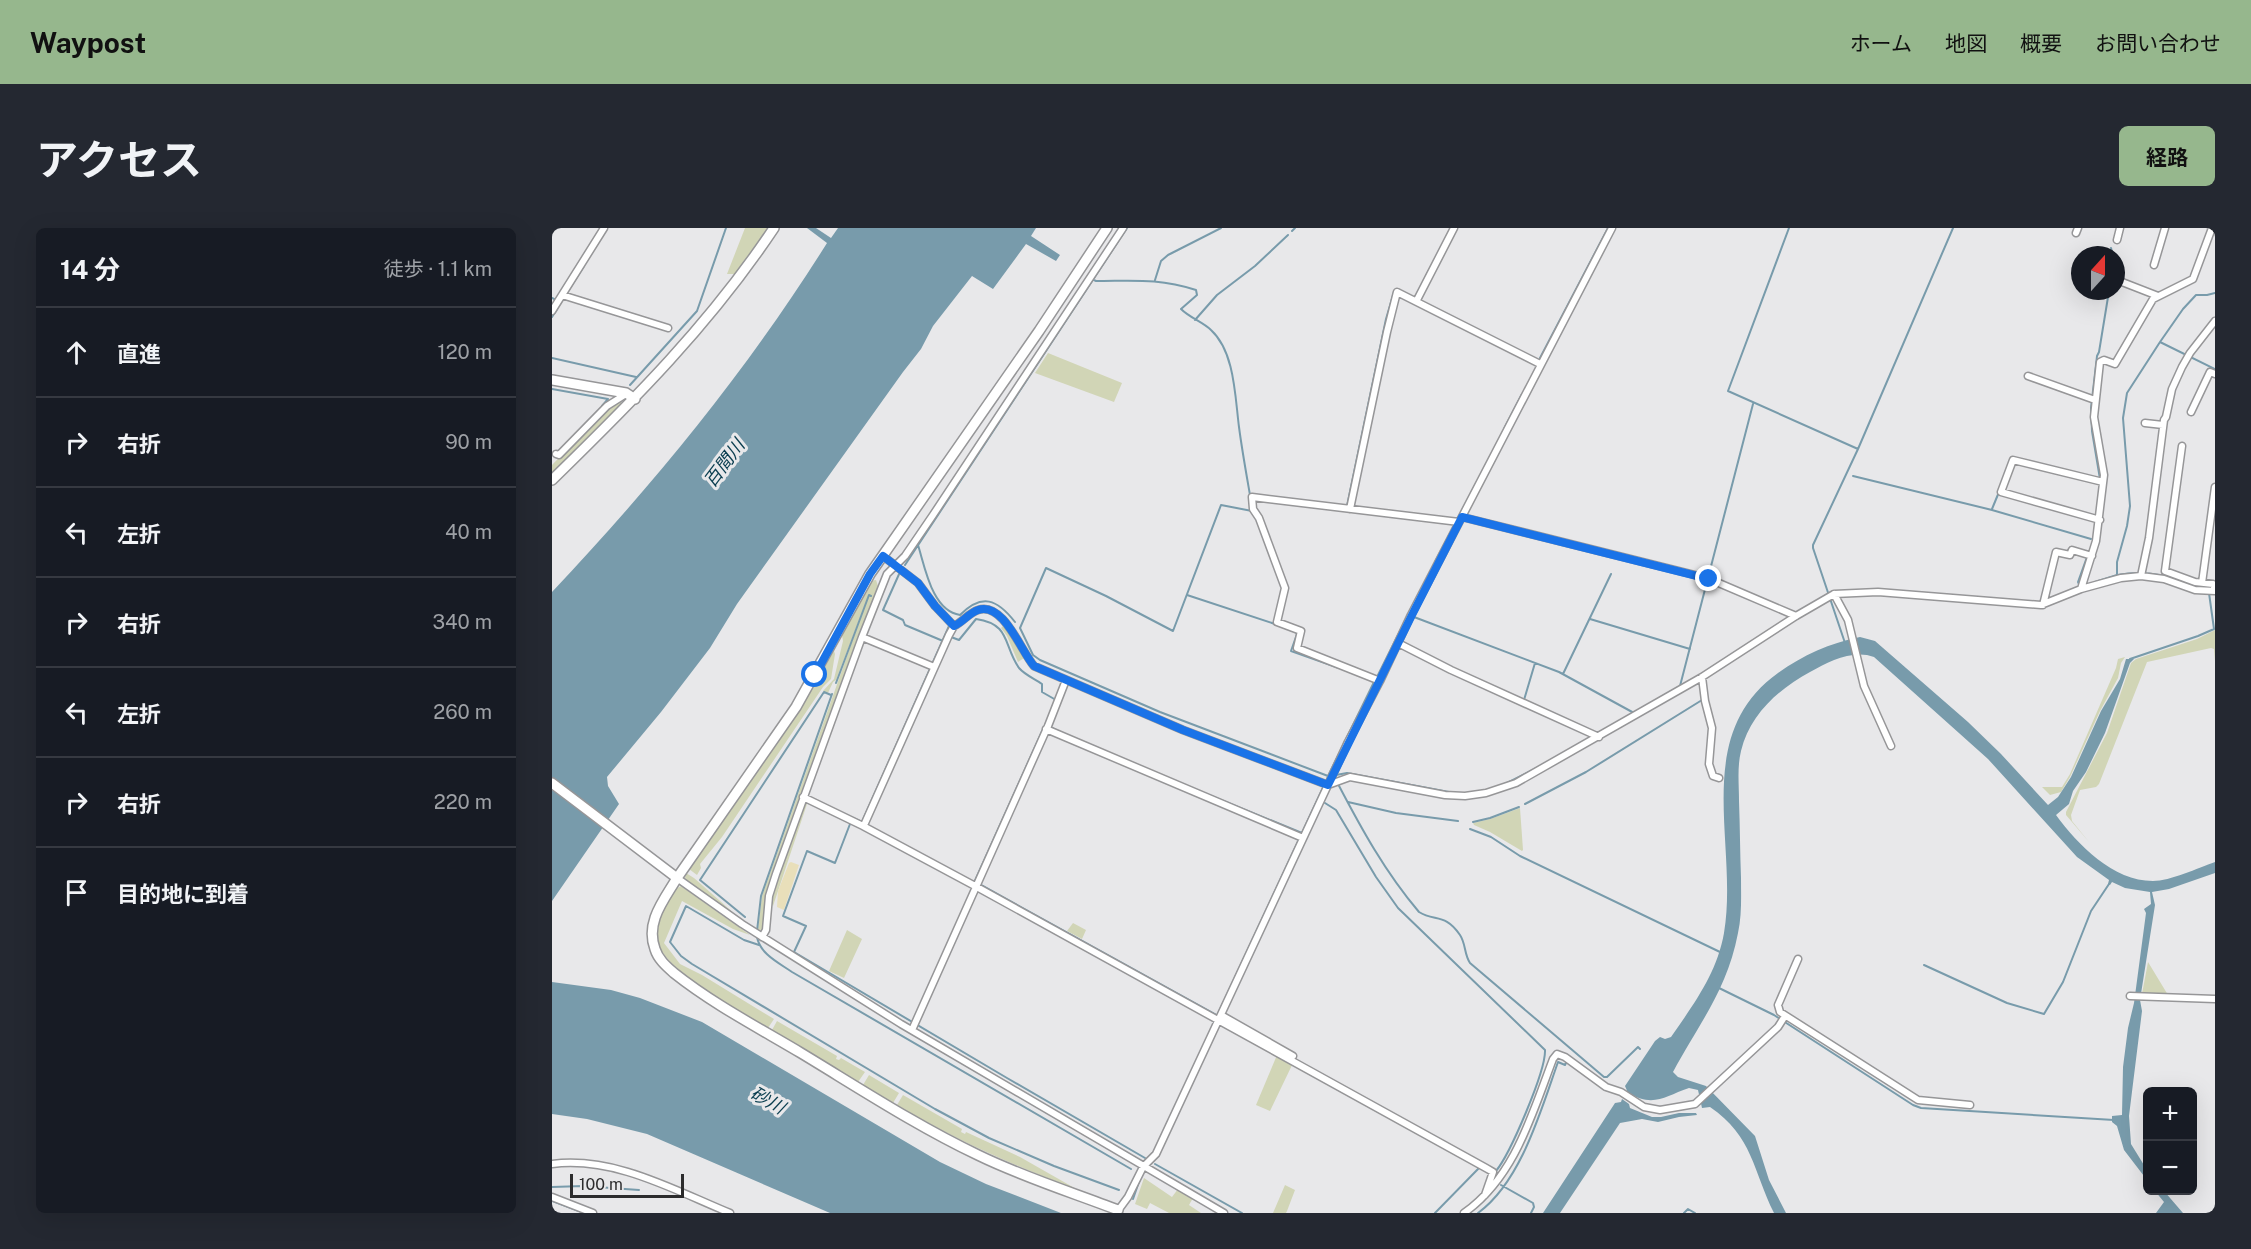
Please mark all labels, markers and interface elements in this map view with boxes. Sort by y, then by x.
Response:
text: Waypost [30,26,146,59]
text: ホーム [1850,31,1912,56]
text: 地図 [1945,31,1987,56]
text: 概要 [2020,31,2062,56]
text: お問い合わせ [2095,31,2221,56]
button: 経路 [2119,126,2215,186]
text: アクセス [36,135,202,184]
north arrow [2071,246,2125,300]
text: 14 分 [60,254,120,285]
text: 徒歩 · 1.1 km [384,257,492,281]
icon: ahead [60,336,93,369]
text: 120 m [438,340,492,364]
text: 直進 [117,341,161,367]
icon: right [60,426,93,459]
text: 90 m [445,430,492,454]
text: 右折 [117,431,161,457]
water label: 百間川 [699,434,750,491]
icon: left [60,516,93,549]
text: 40 m [445,520,492,544]
text: 左折 [117,521,161,547]
route end [1695,565,1721,591]
icon: right [60,606,93,639]
text: 340 m [432,610,492,634]
text: 右折 [117,611,161,637]
route start [801,661,827,687]
icon: left [60,696,93,729]
text: 260 m [433,700,492,724]
text: 左折 [117,701,161,727]
icon: right [60,786,93,819]
text: 220 m [434,790,492,814]
text: 右折 [117,791,161,817]
icon: arrive [60,876,93,909]
text: 目的地に到着 [117,881,249,907]
water label: 砂川 [747,1082,791,1119]
map controls [2143,1087,2197,1195]
button: + [2143,1087,2197,1141]
button: − [2143,1141,2197,1195]
scale bar [570,1171,684,1198]
text: 100 m [579,1175,623,1194]

